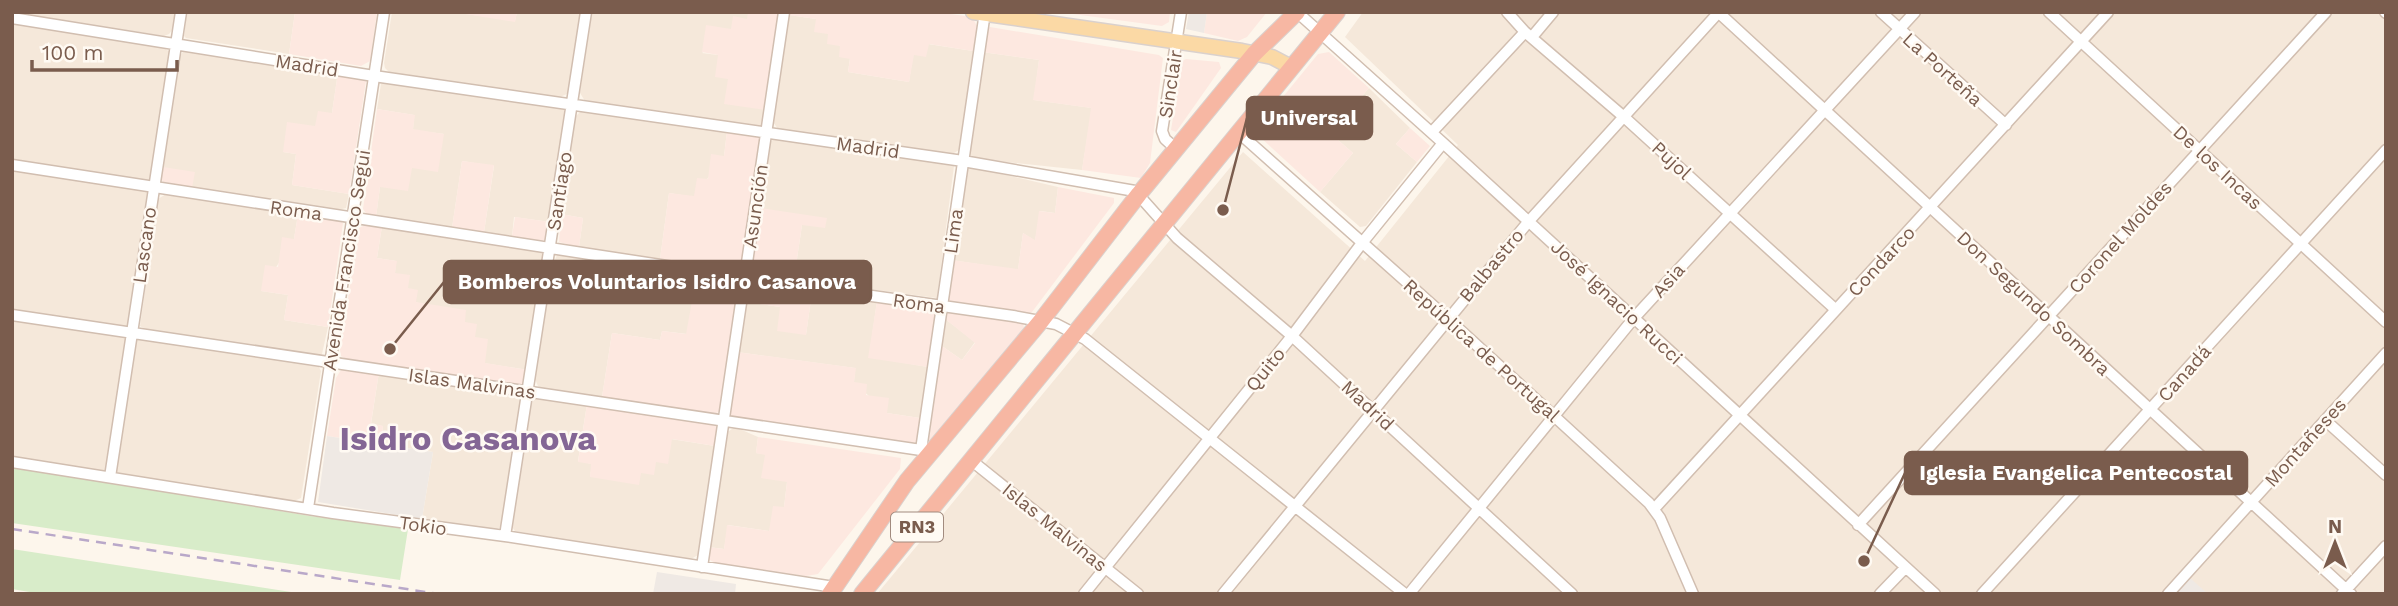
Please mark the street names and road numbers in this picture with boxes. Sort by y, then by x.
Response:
street label: La Porteña [1898,27,1988,111]
street label: Sinclair [1154,48,1187,120]
street label: Madrid [274,49,340,82]
street label: De los Incas [2168,120,2267,214]
street label: Madrid [835,132,901,163]
street label: Pujol [1647,136,1696,184]
street label: Avenida Francisco Segui [318,148,375,372]
street label: Santiago [542,150,577,232]
street label: Asunción [738,162,773,250]
street label: Coronel Moldes [2064,176,2177,298]
street label: Roma [268,195,324,226]
street label: Lascano [128,205,161,285]
street label: Lima [939,207,968,255]
street label: Condarco [1843,221,1920,301]
street label: Balbastro [1454,224,1529,307]
street label: Don Segundo Sombra [1952,226,2115,381]
street label: José Ignacio Rucci [1546,235,1687,369]
street label: Asia [1647,258,1690,302]
street label: República de Portugal [1399,274,1565,427]
street label: Roma [891,288,947,319]
street label: Canadá [2153,340,2216,407]
street label: Quito [1241,343,1290,396]
street label: Islas Malvinas [407,363,537,404]
street label: Madrid [1337,375,1399,435]
street label: Montañeses [2260,393,2351,491]
street label: Islas Malvinas [998,478,1112,577]
street label: Tokio [398,511,448,540]
road number: RN3 [891,512,943,542]

